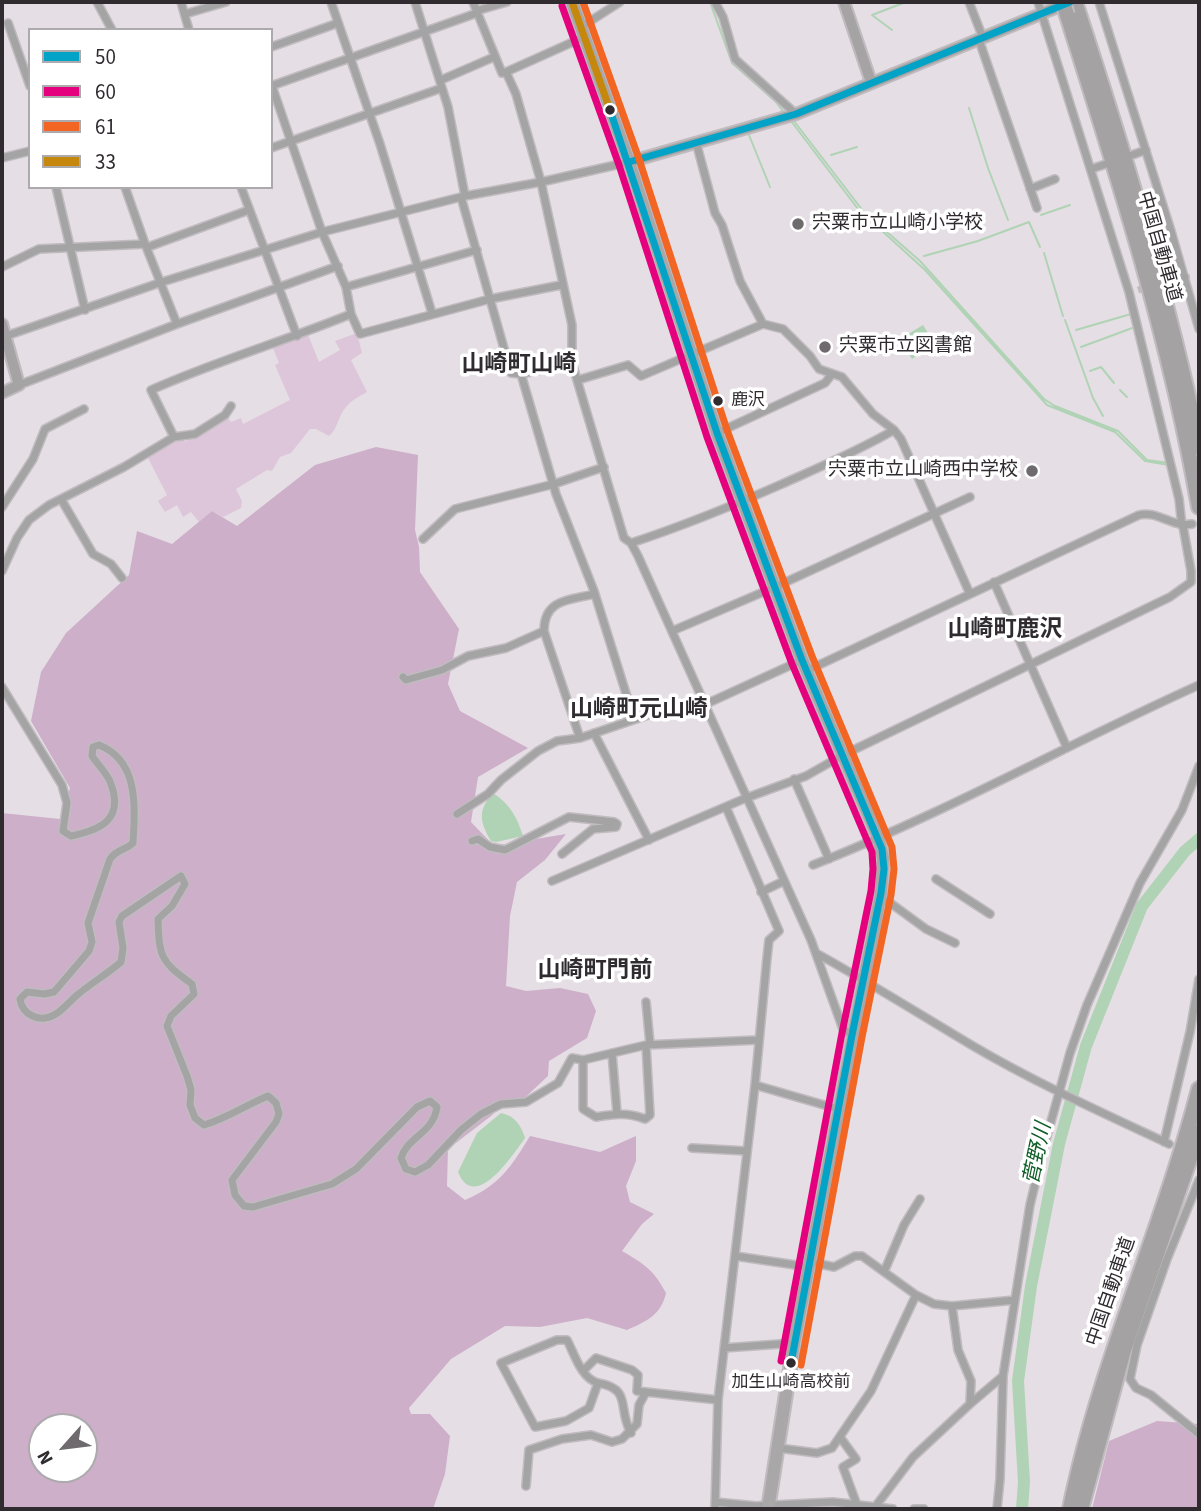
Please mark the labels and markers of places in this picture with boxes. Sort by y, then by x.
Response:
unlabelled marker [603,103,617,117]
place label: 宍粟市立山崎小学校 [812,213,983,235]
marker: 宍粟市立山崎小学校 [790,216,806,232]
place label: 宍粟市立図書館 [839,336,972,358]
marker: 宍粟市立図書館 [817,339,833,355]
place label: 鹿沢 [731,391,765,411]
marker: 鹿沢 [711,394,725,408]
place label: 宍粟市立山崎西中学校 [828,460,1018,482]
marker: 宍粟市立山崎西中学校 [1024,463,1040,479]
marker: 加生山崎高校前 [784,1356,798,1370]
place label: 加生山崎高校前 [732,1373,850,1393]

